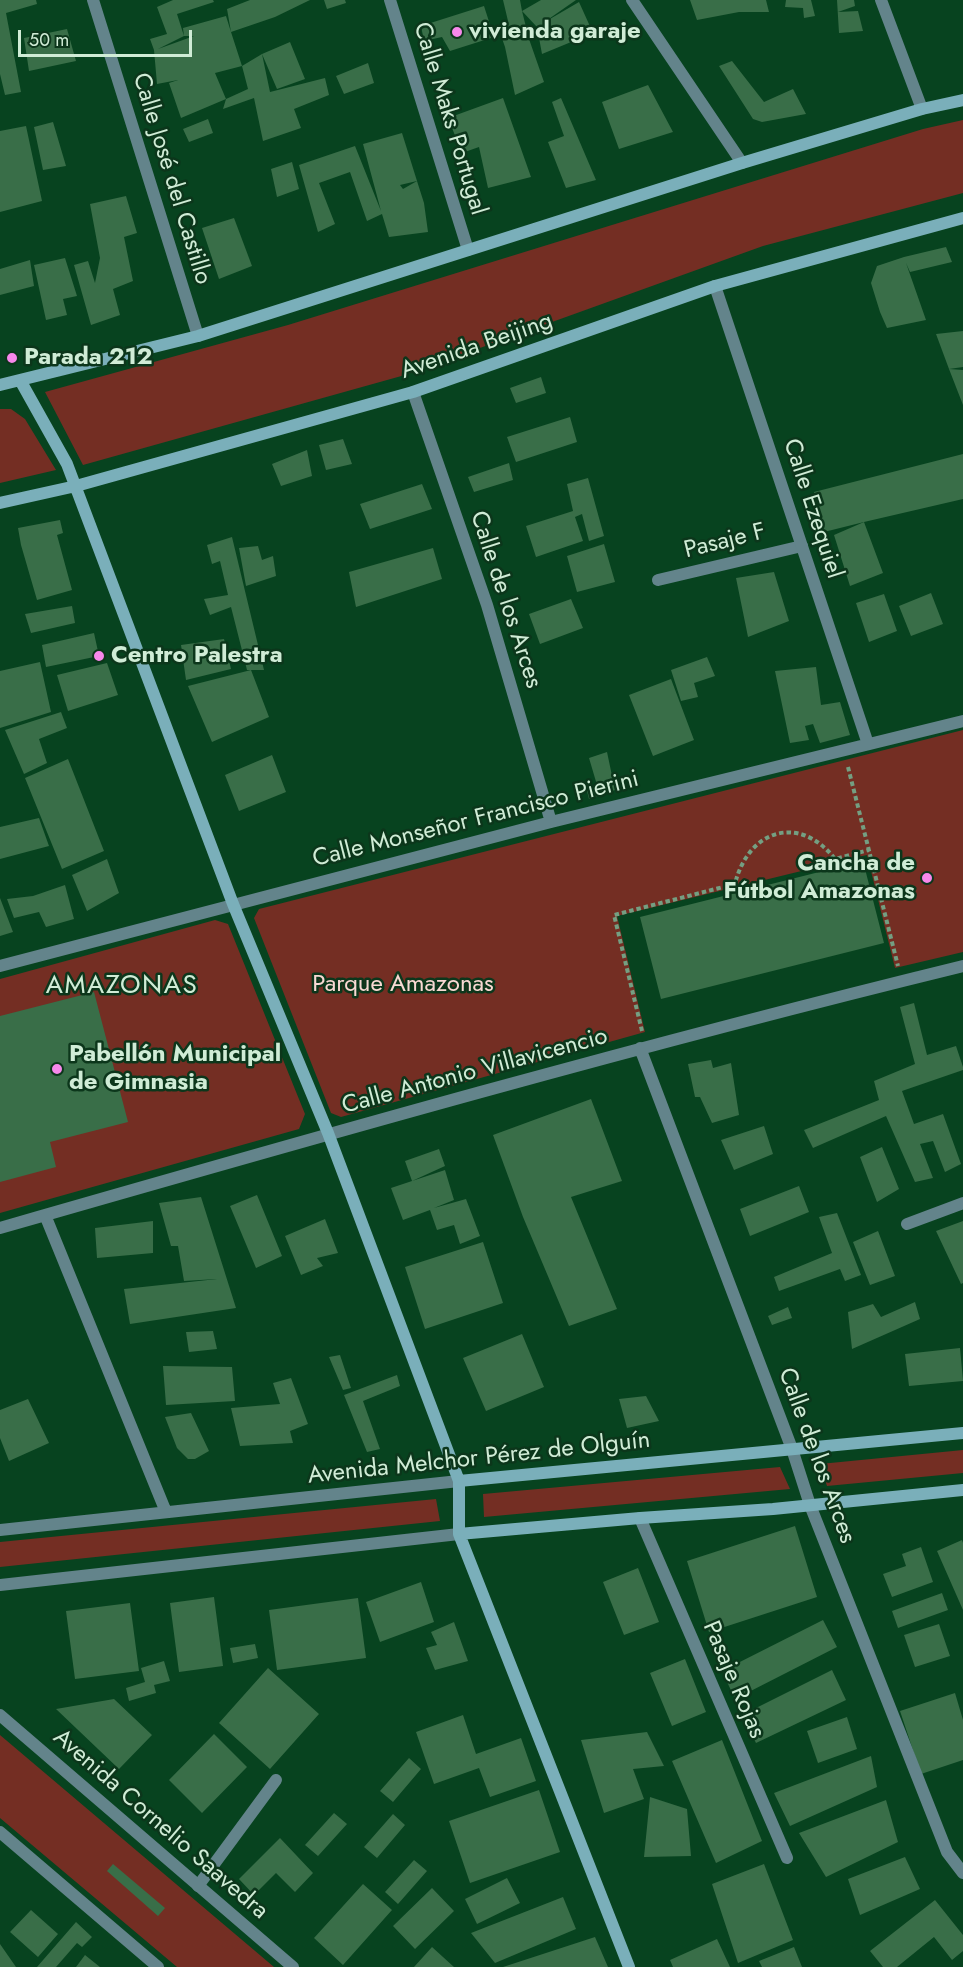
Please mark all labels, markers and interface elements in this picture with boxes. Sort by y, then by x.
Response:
scale bar [21,18,195,56]
place label: vivienda garaje [469,18,641,46]
street label: Calle Maks Portugal [406,19,492,219]
marker: vivienda garaje [450,25,464,39]
text: 50 m [29,27,69,53]
street label: Calle José del Castillo [125,70,217,288]
street label: Avenida Beijing [397,308,557,386]
place label: Parada 212 [24,344,153,372]
marker: Parada 212 [5,351,19,365]
street label: Calle Ezequiel [776,435,848,583]
street label: Calle de los Arces [463,508,547,692]
street label: Pasaje F [681,518,769,566]
place label: Centro Palestra [111,642,283,670]
marker: Centro Palestra [92,649,106,663]
street label: Calle Monseñor Francisco Pierini [310,766,642,874]
place label: Cancha de Fútbol Amazonas [723,850,915,906]
marker: Cancha de Fútbol Amazonas [920,871,934,885]
district label: AMAZONAS [46,971,198,1003]
park label: Parque Amazonas [312,971,494,999]
street label: Calle Antonio Villavicencio [339,1023,611,1121]
place label: Pabellón Municipal de Gimnasia [69,1041,281,1097]
marker: Pabellón Municipal de Gimnasia [50,1062,64,1076]
street label: Calle de los Arces [771,1364,861,1548]
street label: Avenida Melchor Pérez de Olguín [306,1427,652,1491]
street label: Pasaje Rojas [695,1617,771,1743]
street label: Avenida Cornelio Saavedra [47,1724,273,1926]

